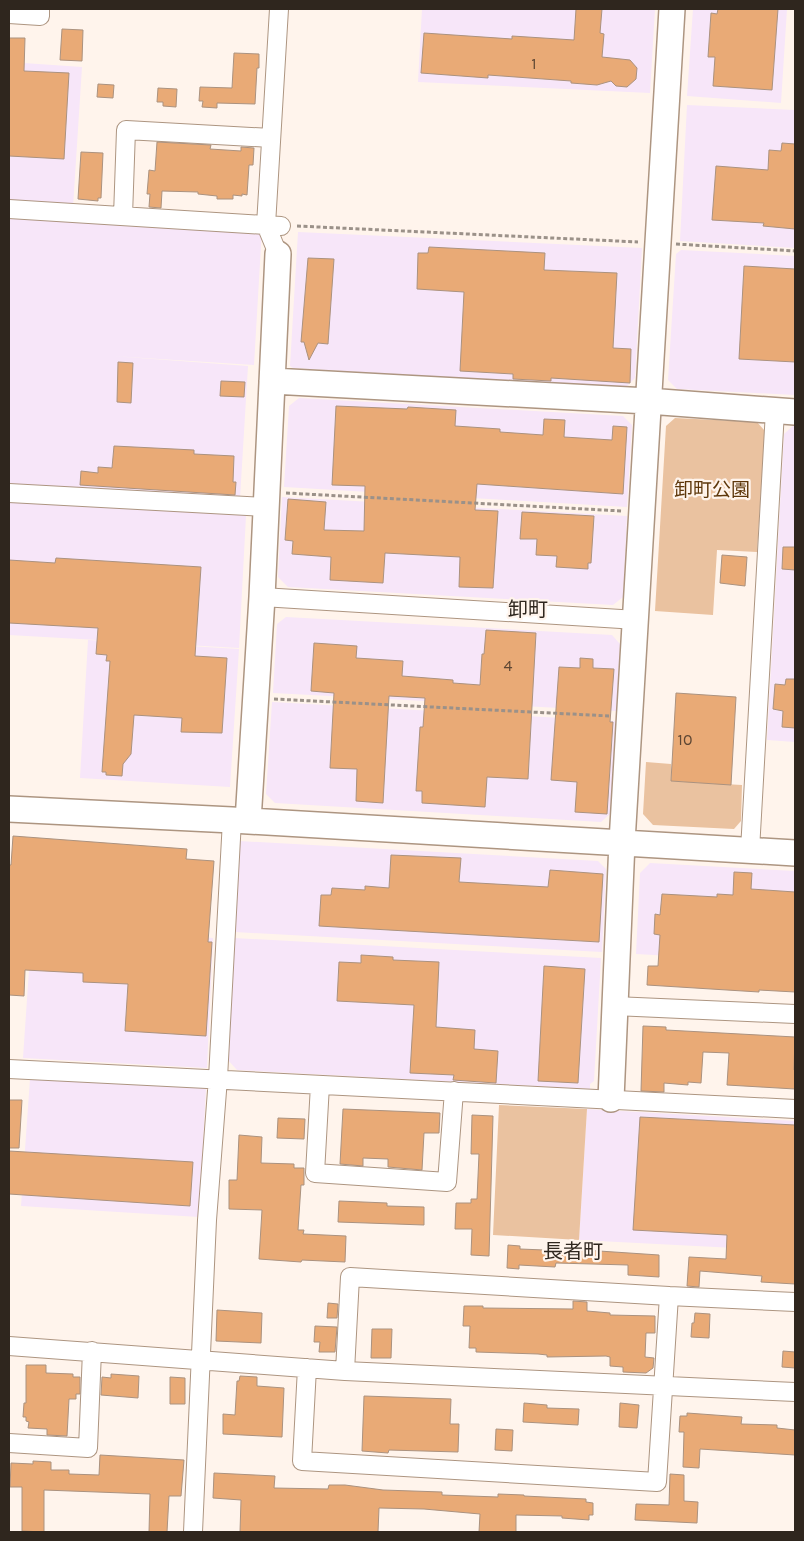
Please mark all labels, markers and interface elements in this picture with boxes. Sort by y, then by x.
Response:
house number: 1 [531,54,537,73]
park label: 卸町公園 [674,479,750,501]
district label: 卸町 [508,598,548,621]
house number: 4 [504,656,513,675]
house number: 10 [678,730,692,749]
district label: 長者町 [543,1240,603,1263]

